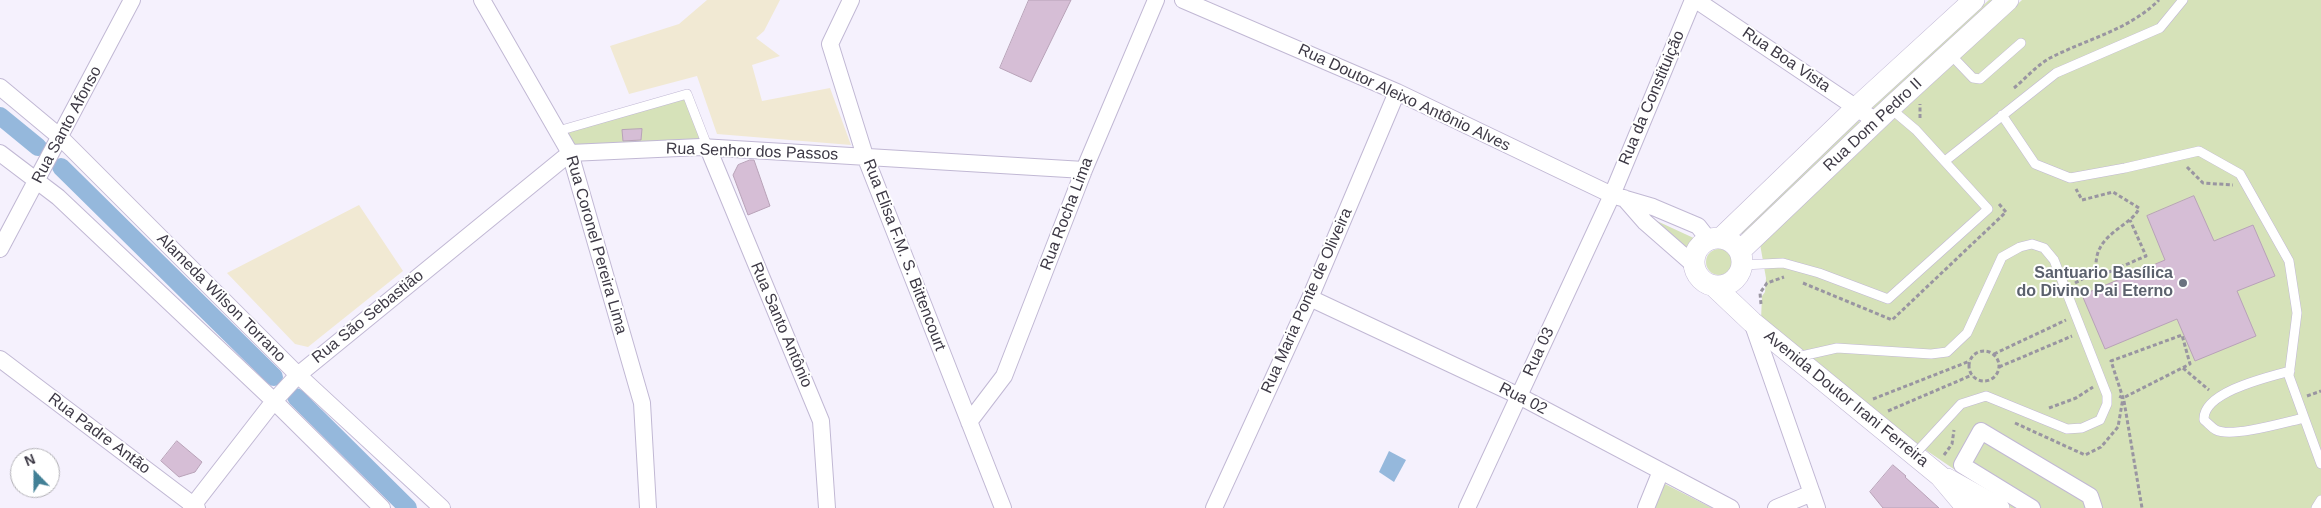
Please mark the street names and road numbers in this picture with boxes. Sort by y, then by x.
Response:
street label: Rua Boa Vista [1738,24,1834,96]
street label: Rua da Constituição [1615,28,1689,168]
street label: Rua Doutor Aleixo Antônio Alves [1295,40,1513,156]
street label: Rua Santo Afonso [28,63,106,187]
street label: Rua Dom Pedro II [1820,74,1926,176]
street label: Rua Senhor dos Passos [665,139,839,165]
street label: Rua Coronel Pereira Lima [561,153,631,337]
street label: Rua Rocha Lima [1037,155,1097,273]
street label: Rua Elisa F.M. S. Bittencourt [859,157,949,353]
street label: Rua Maria Ponte de Oliveira [1257,205,1357,397]
street label: Alameda Wilson Torrano [153,230,289,366]
street label: Rua Santo Antônio [746,259,816,391]
street label: Rua São Sebastião [308,266,428,368]
street label: Rua 03 [1519,325,1559,379]
street label: Avenida Doutor Irani Ferreira [1760,327,1932,471]
street label: Rua 02 [1496,379,1550,419]
street label: Rua Padre Antão [44,389,154,479]

